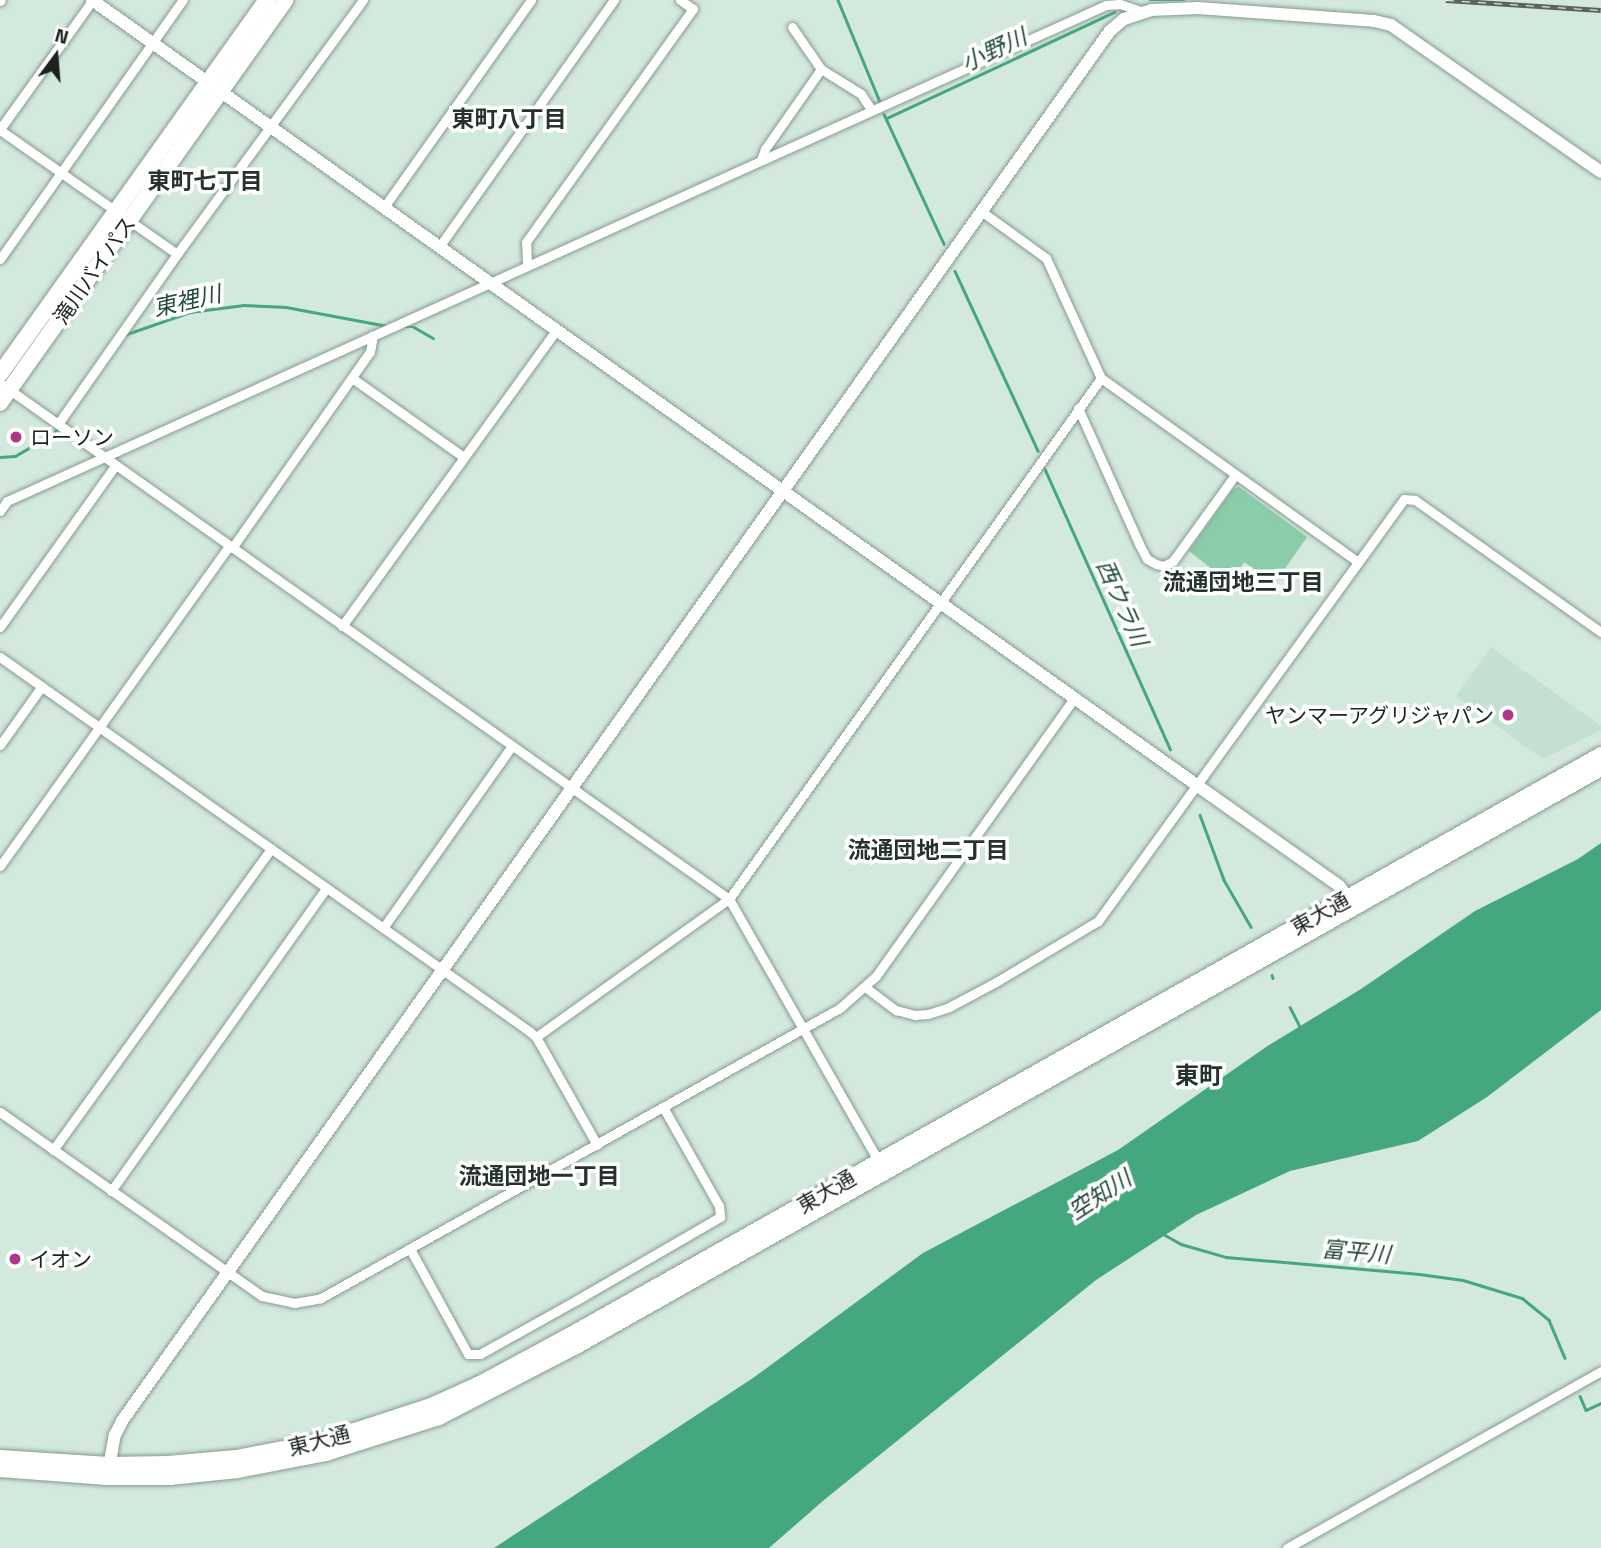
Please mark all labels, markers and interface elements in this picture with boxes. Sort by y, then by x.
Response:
text: N [52,20,72,51]
north arrow [21,21,91,91]
water label: 小野川 [957,23,1031,77]
district label: 東町八丁目 [452,105,566,133]
district label: 東町七丁目 [148,167,262,195]
street label: 滝川バイパス [48,211,140,329]
water label: 東裡川 [150,280,224,322]
place label: ローソン [30,424,114,450]
marker: ローソン [8,429,24,445]
water label: 西ウラ川 [1091,555,1153,651]
district label: 流通団地三丁目 [1163,568,1323,596]
place label: ヤンマーアグリジャパン [1263,702,1494,728]
marker: ヤンマーアグリジャパン [1500,707,1516,723]
district label: 流通団地二丁目 [848,836,1008,864]
street label: 東大通 [1286,887,1354,939]
district label: 東町 [1175,1062,1223,1090]
district label: 流通団地一丁目 [459,1162,619,1190]
street label: 東大通 [792,1164,860,1218]
water label: 空知川 [1064,1165,1136,1225]
water label: 富平川 [1320,1235,1392,1269]
place label: イオン [29,1246,92,1272]
marker: イオン [7,1251,23,1267]
street label: 東大通 [285,1420,353,1460]

